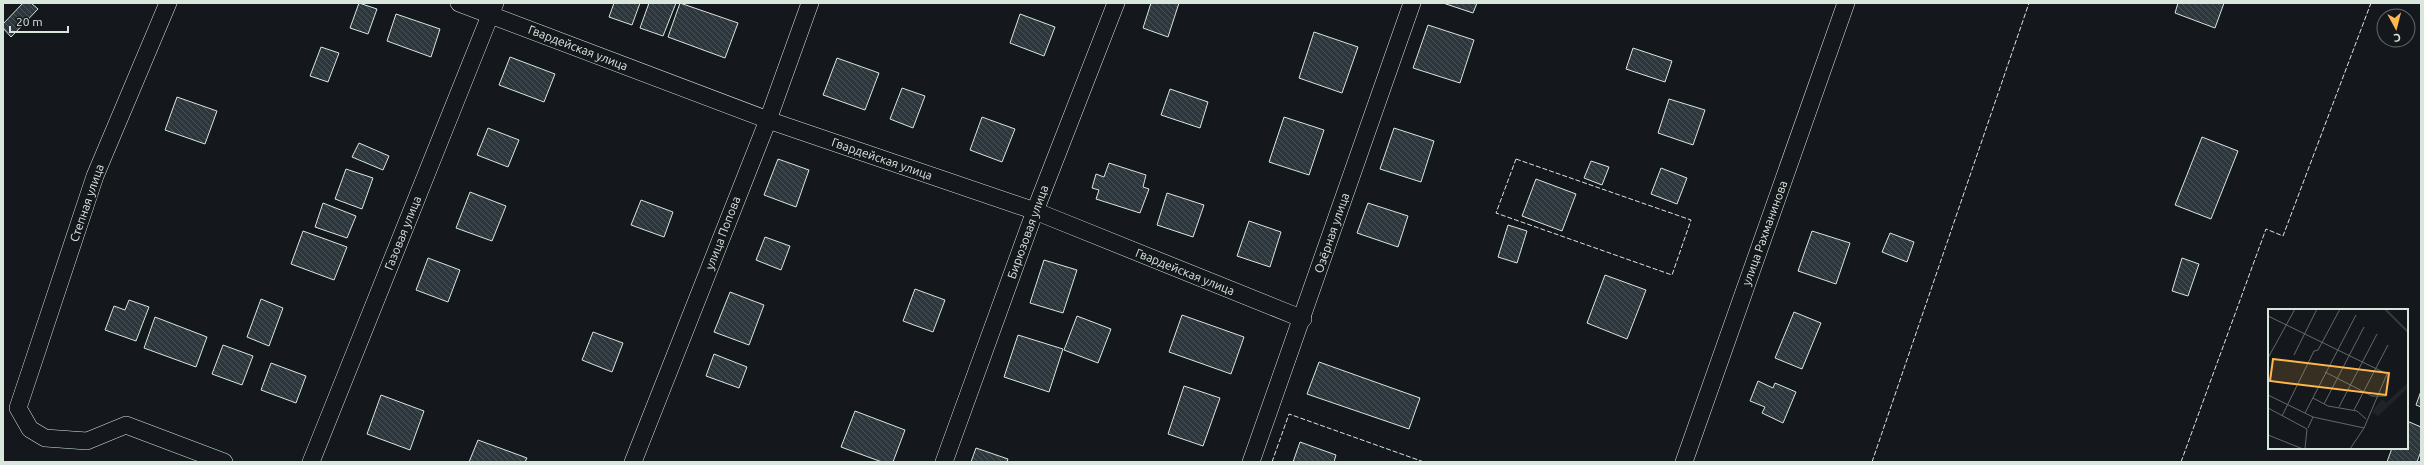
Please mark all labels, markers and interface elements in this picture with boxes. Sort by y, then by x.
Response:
scale bar [10,8,68,34]
north arrow [2376,8,2416,48]
text: 20 m [16,15,43,28]
street label: Гвардейская улица [527,23,630,73]
text: С [2393,32,2401,44]
street label: Гвардейская улица [830,135,934,182]
street label: Степная улица [67,162,106,243]
street label: улица Рахманинова [1739,179,1790,287]
street label: Бирюзовая улица [1005,183,1050,280]
street label: Озёрная улица [1312,191,1351,275]
street label: Газовая улица [382,194,423,272]
street label: улица Попова [703,194,743,271]
street label: Гвардейская улица [1134,246,1237,297]
inset map [2268,309,2408,449]

